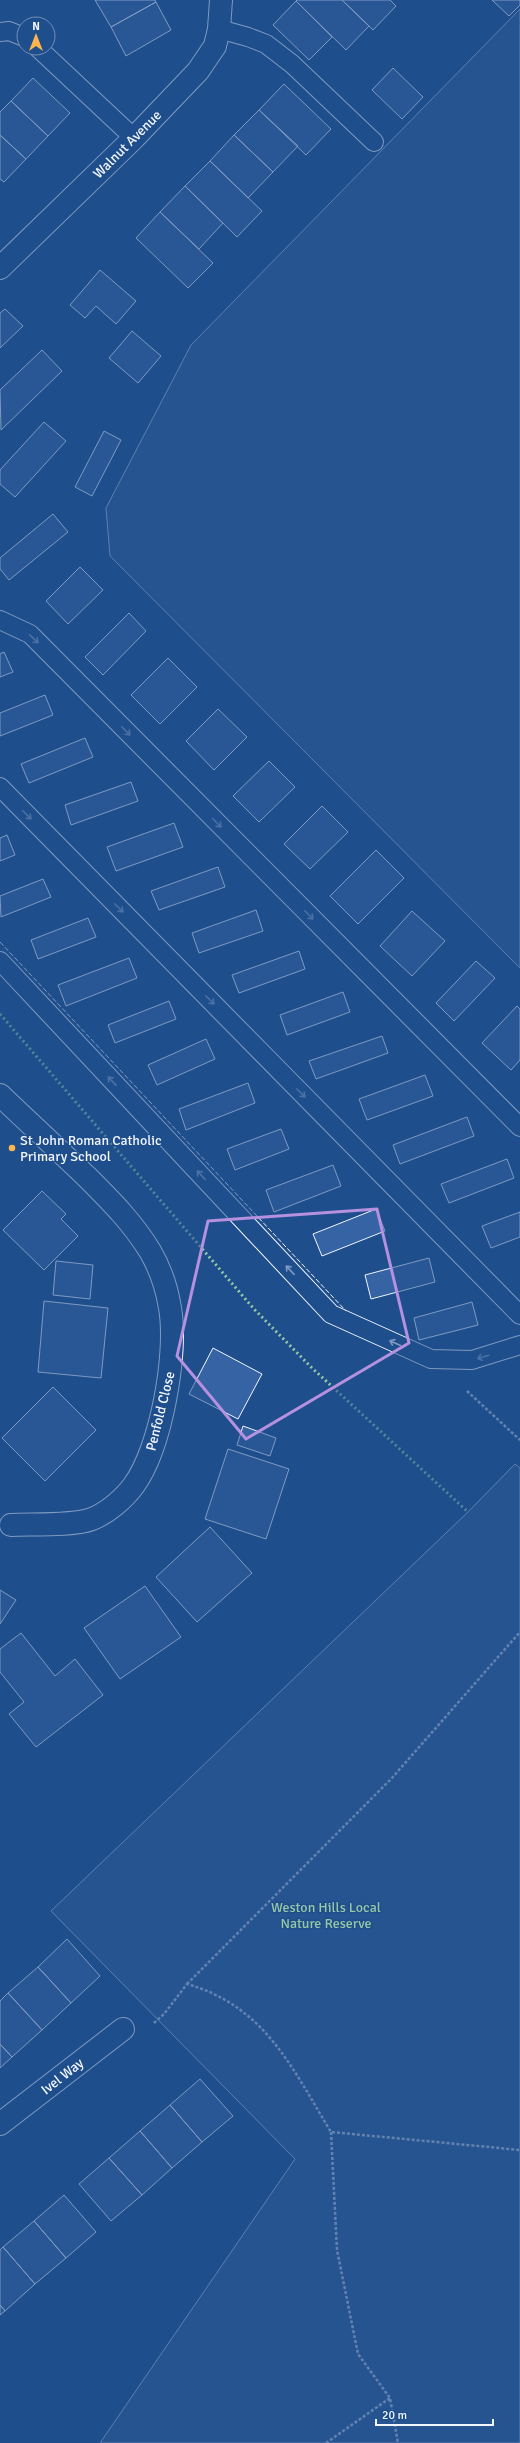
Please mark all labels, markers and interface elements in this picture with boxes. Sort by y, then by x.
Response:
north arrow [16,16,56,56]
text: N [32,20,40,33]
street label: Walnut Avenue [90,107,165,182]
one-way arrow [29,634,39,643]
one-way arrow [121,726,131,736]
one-way arrow [22,810,32,820]
one-way arrow [213,818,222,828]
one-way arrow [114,903,124,913]
one-way arrow [304,910,314,920]
one-way arrow [205,995,215,1005]
one-way arrow [108,1076,117,1086]
one-way arrow [296,1088,306,1098]
place label: St John Roman Catholic Primary School [20,1132,162,1165]
marker: St John Roman Catholic Primary School [7,1143,17,1153]
one-way arrow [197,1170,206,1181]
one-way arrow [286,1265,295,1275]
one-way arrow [390,1338,402,1346]
one-way arrow [477,1353,489,1361]
street label: Penfold Close [142,1370,179,1453]
park label: Weston Hills Local Nature Reserve [271,1899,381,1932]
street label: Ivel Way [38,2054,87,2098]
scale bar [376,2401,493,2427]
text: 20 m [382,2408,407,2423]

